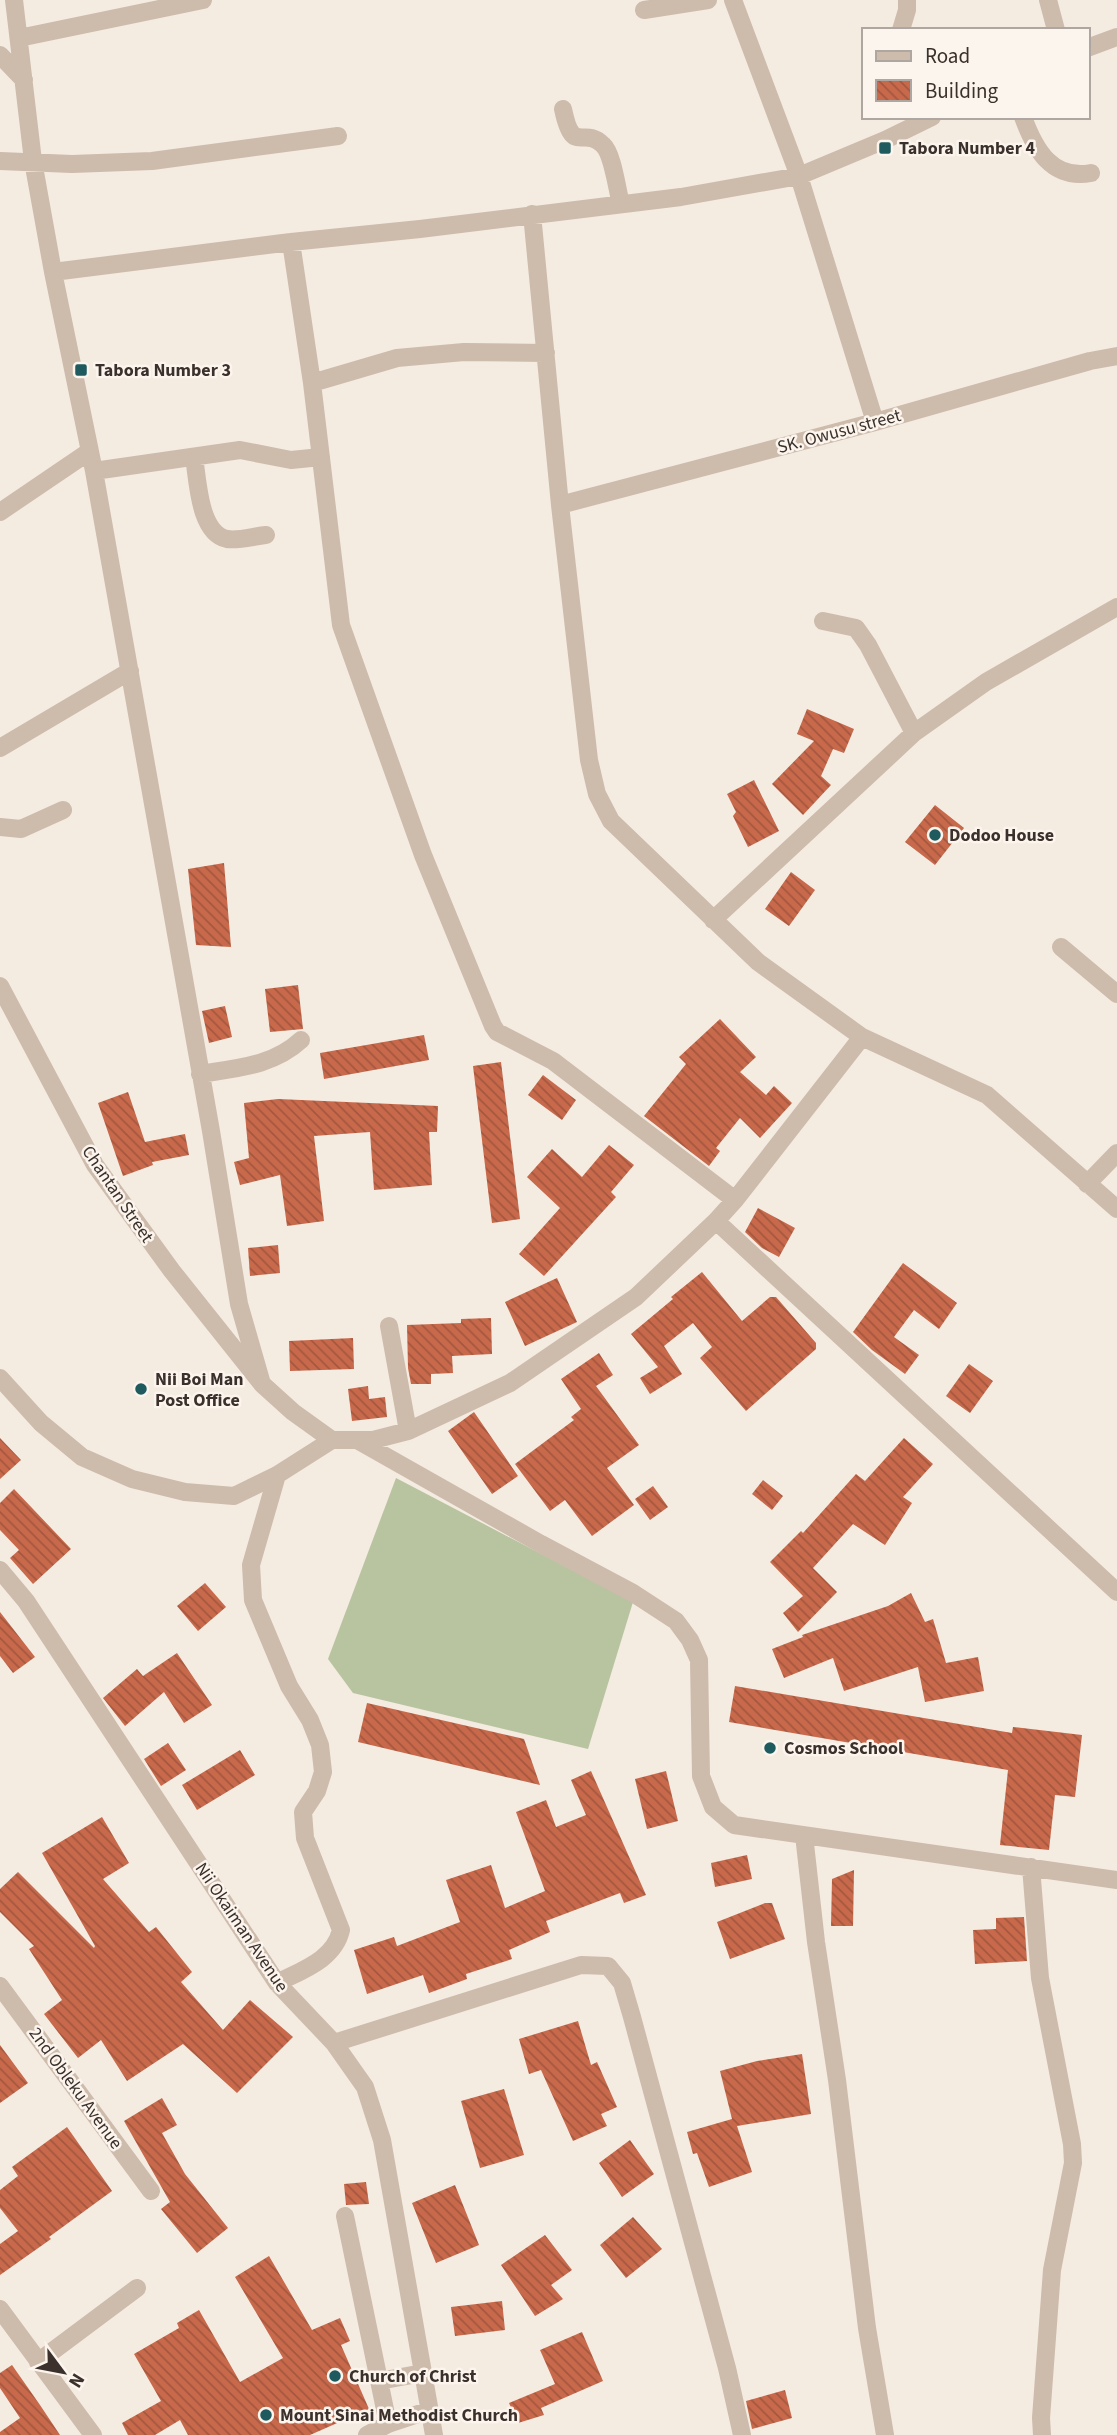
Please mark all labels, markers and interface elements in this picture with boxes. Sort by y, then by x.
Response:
legend [862,28,1089,119]
text: Road [925,41,970,71]
text: Building [925,76,999,106]
place label: Tabora Number 4 [899,136,1035,161]
marker: Tabora Number 4 [877,140,893,156]
place label: Tabora Number 3 [95,358,231,383]
marker: Tabora Number 3 [73,362,89,378]
street label: SK. Owusu street [775,403,904,460]
place label: Dodoo House [949,823,1054,848]
marker: Dodoo House [927,827,943,843]
street label: Chantan Street [76,1141,159,1248]
place label: Nii Boi Man Post Office [155,1367,243,1413]
marker: Nii Boi Man Post Office [133,1381,149,1397]
place label: Cosmos School [784,1736,903,1761]
marker: Cosmos School [762,1740,778,1756]
street label: Nii Okaiman Avenue [189,1858,294,1997]
street label: 2nd Obleku Avenue [23,2022,128,2154]
north arrow [28,2337,98,2407]
place label: Church of Christ [349,2364,476,2389]
text: N [61,2368,91,2393]
marker: Church of Christ [327,2368,343,2384]
place label: Mount Sinai Methodist Church [280,2403,518,2428]
marker: Mount Sinai Methodist Church [258,2407,274,2423]

